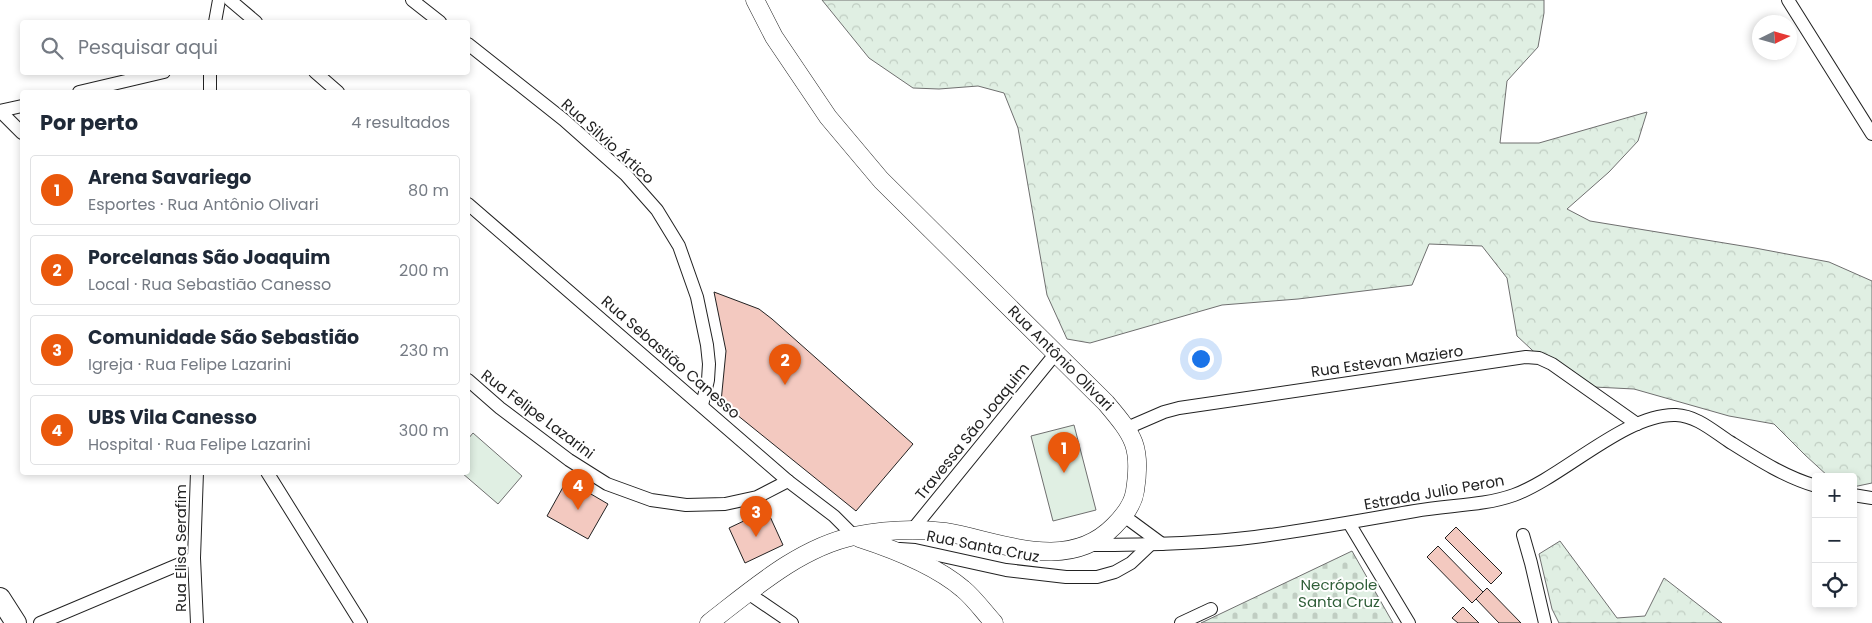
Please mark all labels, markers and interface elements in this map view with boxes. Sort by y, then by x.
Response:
north arrow [1752,15,1797,60]
search box [20,20,470,75]
icon: search [38,34,66,62]
text: Pesquisar aqui [78,34,218,61]
street label: Rua Silvio Ártico [557,94,659,188]
text: Por perto [40,108,138,137]
text: 4 resultados [351,111,450,134]
text: Arena Savariego [88,164,251,191]
text: 1 [54,179,60,202]
text: 80 m [408,179,449,202]
text: Esportes · Rua Antônio Olivari [88,193,319,216]
text: Porcelanas São Joaquim [88,244,330,271]
text: 2 [52,259,62,282]
text: 200 m [399,259,449,282]
text: Local · Rua Sebastião Canesso [88,273,331,296]
street label: Rua Sebastião Canesso [597,291,745,423]
street label: Rua Antônio Olivari [1004,301,1118,415]
text: Comunidade São Sebastião [88,324,359,351]
text: 3 [52,339,62,362]
text: 230 m [400,339,449,362]
street label: Rua Estevan Maziero [1310,340,1464,382]
pin: 2 [769,344,801,385]
your location [1188,346,1214,372]
text: Igreja · Rua Felipe Lazarini [88,353,291,376]
street label: Travessa São Joaquim [910,358,1034,504]
street label: Rua Felipe Lazarini [477,364,599,464]
text: UBS Vila Canesso [88,404,257,431]
text: 4 [52,419,62,442]
text: 300 m [399,419,449,442]
pin: 1 [1048,432,1080,473]
text: Hospital · Rua Felipe Lazarini [88,433,311,456]
pin: 4 [562,469,594,510]
street label: Estrada Julio Peron [1362,469,1506,515]
map controls [1812,473,1857,608]
button: + [1812,473,1857,518]
street label: Rua Elisa Serafim [170,484,191,612]
pin: 3 [740,496,772,537]
button: − [1812,518,1857,563]
street label: Rua Santa Cruz [925,525,1041,567]
button: locate [1812,563,1857,608]
park label: Necrópole Santa Cruz [1298,574,1380,612]

